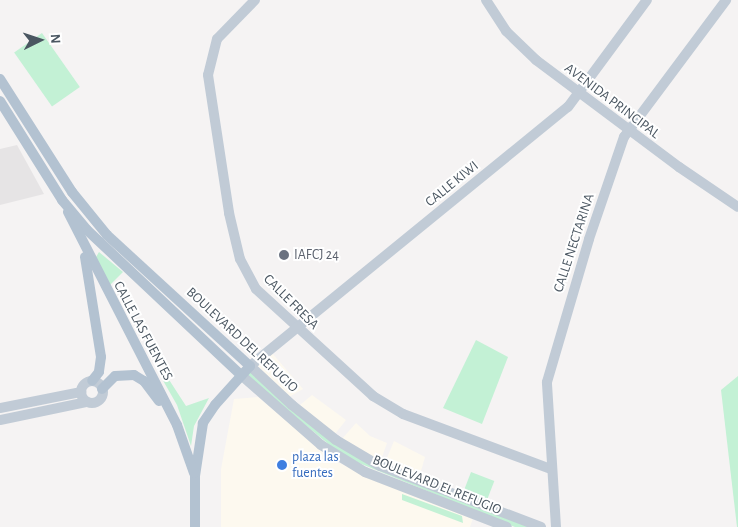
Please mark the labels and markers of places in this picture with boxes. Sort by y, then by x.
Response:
place label: IAFCJ 24 [294,247,339,263]
marker: IAFCJ 24 [278,249,290,261]
place label: plaza las fuentes [292,449,339,482]
marker: plaza las fuentes [276,459,288,471]

